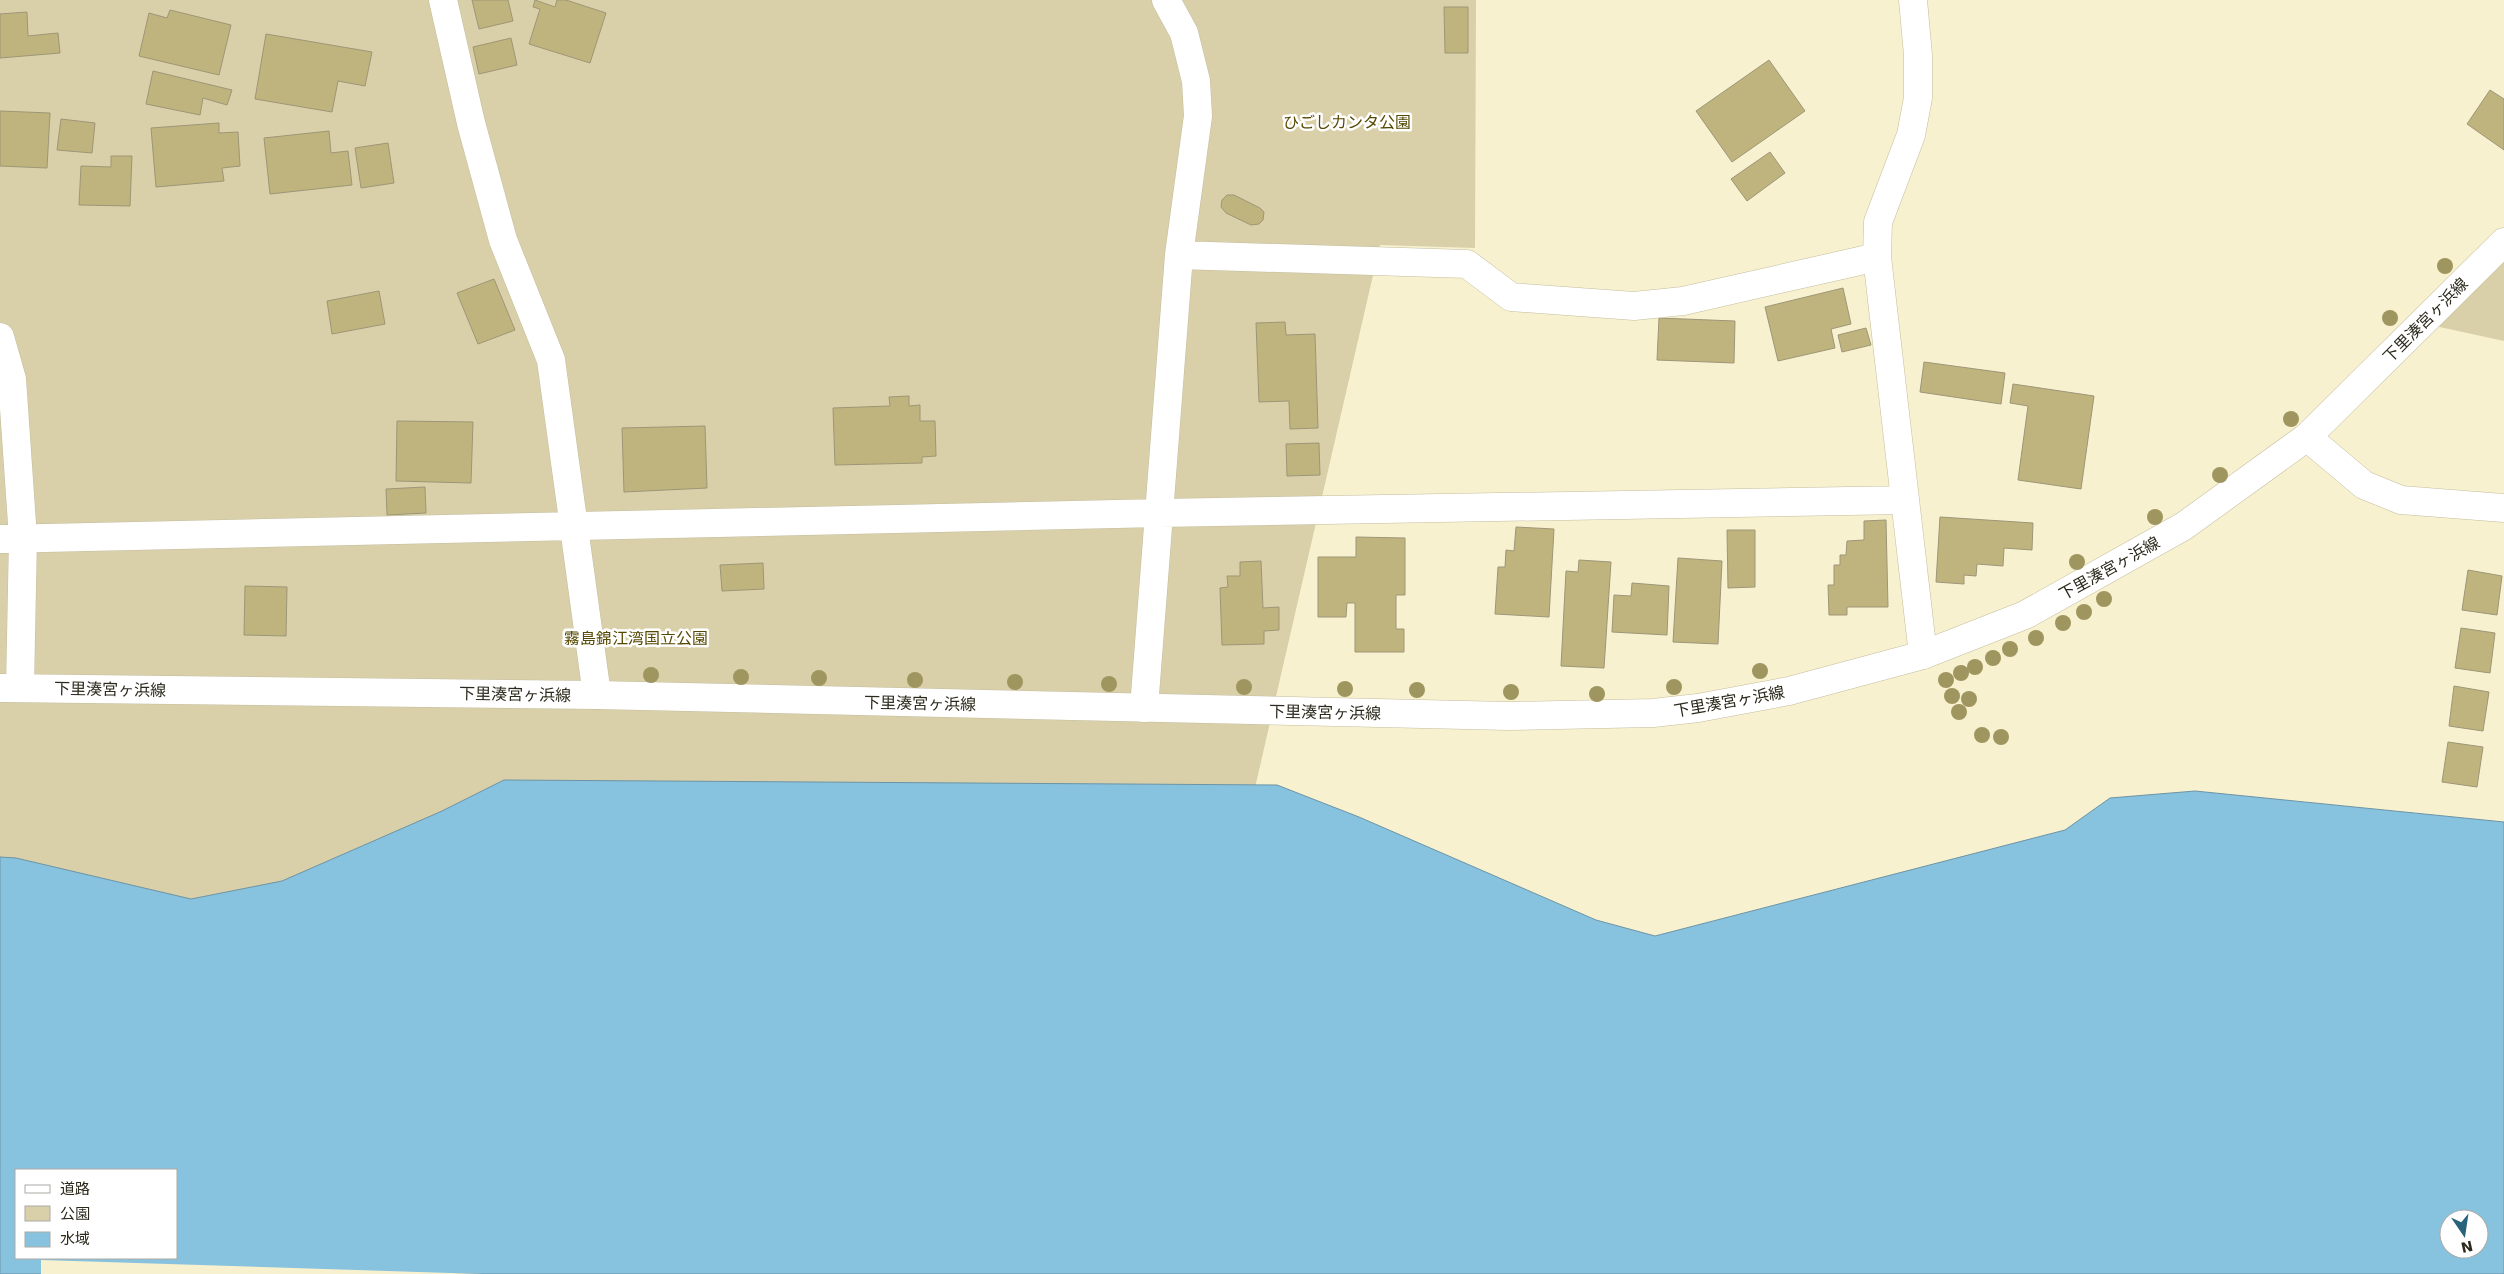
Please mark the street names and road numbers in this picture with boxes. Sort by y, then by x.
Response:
street label: 下里湊宮ヶ浜線 [2379,274,2472,367]
street label: 下里湊宮ヶ浜線 [2056,533,2163,604]
street label: 下里湊宮ヶ浜線 [54,679,166,700]
street label: 下里湊宮ヶ浜線 [1672,682,1786,721]
street label: 下里湊宮ヶ浜線 [459,684,571,705]
street label: 下里湊宮ヶ浜線 [864,693,976,714]
street label: 下里湊宮ヶ浜線 [1269,702,1381,723]

